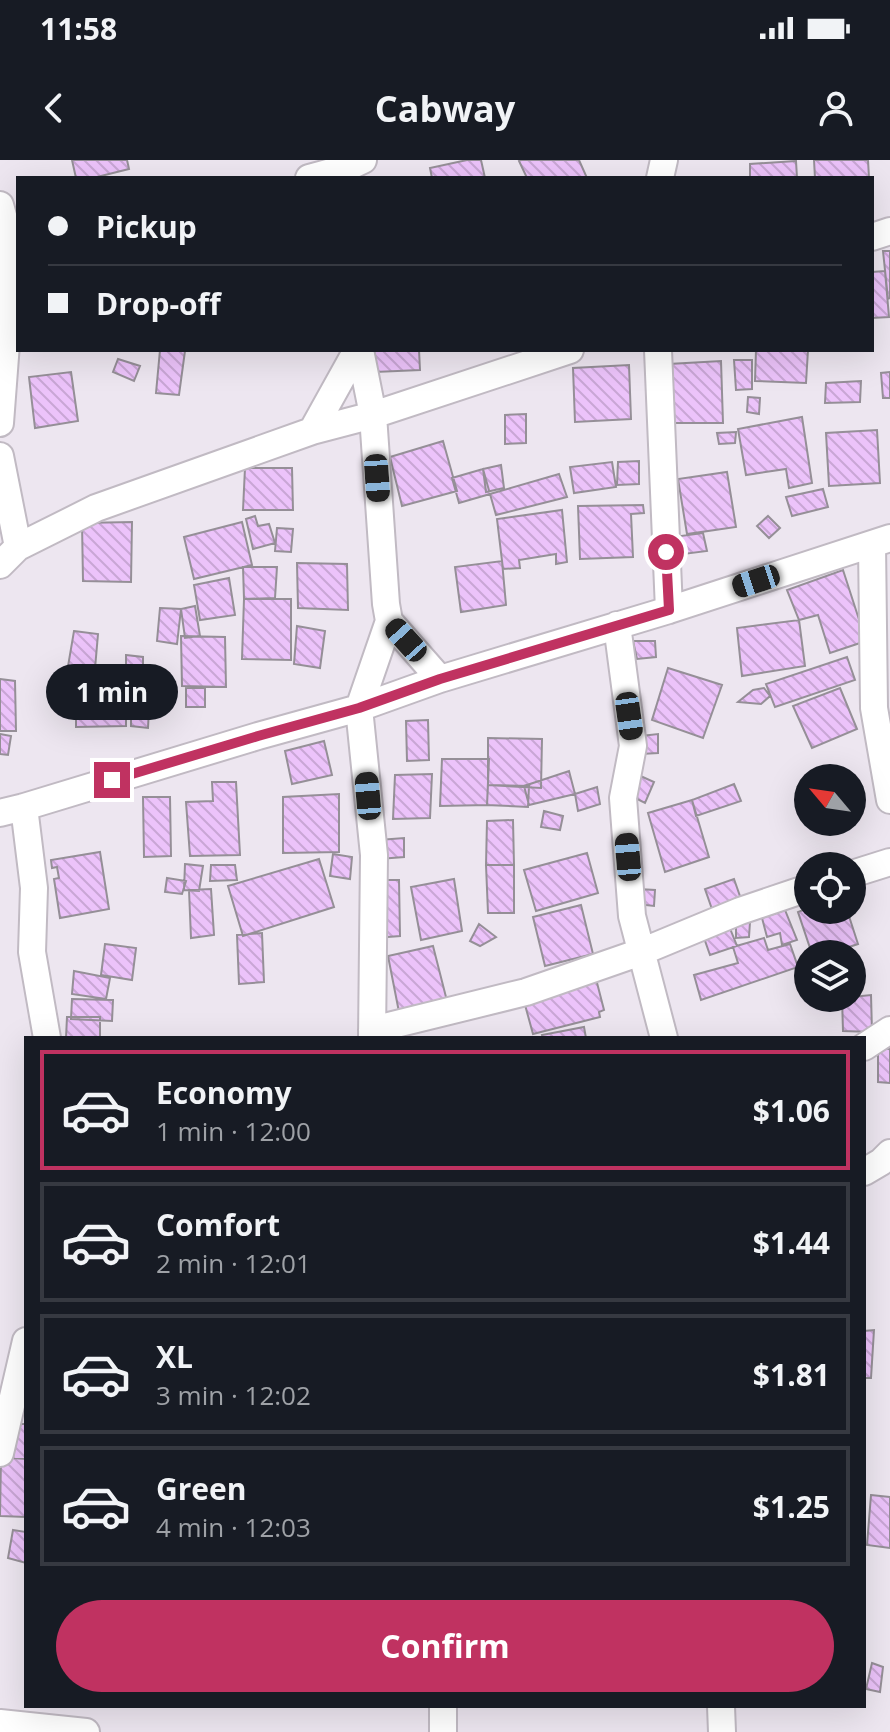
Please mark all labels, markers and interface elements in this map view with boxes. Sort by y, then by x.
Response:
text: 11:58 [40,8,117,49]
text: Cabway [375,84,515,133]
icon: back [32,86,76,130]
icon: person [814,86,858,130]
text: Pickup [96,206,197,247]
text: Drop-off [96,283,221,324]
car [363,453,391,503]
route start [648,534,684,570]
car [729,562,783,600]
car [381,614,431,666]
callout: 1 min [46,664,178,720]
text: 1 min [76,674,148,710]
car [614,691,644,741]
route end [94,762,130,798]
north arrow [794,764,866,836]
map controls [794,764,866,1012]
car [354,771,382,821]
car [614,832,642,882]
button: locate [794,852,866,924]
button: layers [794,940,866,1012]
text: Economy [156,1072,292,1113]
icon: car [60,1074,132,1146]
text: $1.06 [753,1090,830,1131]
text: 1 min · 12:00 [156,1113,311,1149]
text: Comfort [156,1204,280,1245]
icon: car [60,1206,132,1278]
text: $1.44 [753,1222,830,1263]
text: 2 min · 12:01 [156,1245,311,1281]
text: XL [156,1336,193,1377]
icon: car [60,1338,132,1410]
text: $1.81 [753,1354,830,1395]
text: 3 min · 12:02 [156,1377,311,1413]
text: Green [156,1468,247,1509]
icon: car [60,1470,132,1542]
text: $1.25 [753,1486,830,1527]
text: 4 min · 12:03 [156,1509,311,1545]
button: Confirm [56,1600,834,1692]

